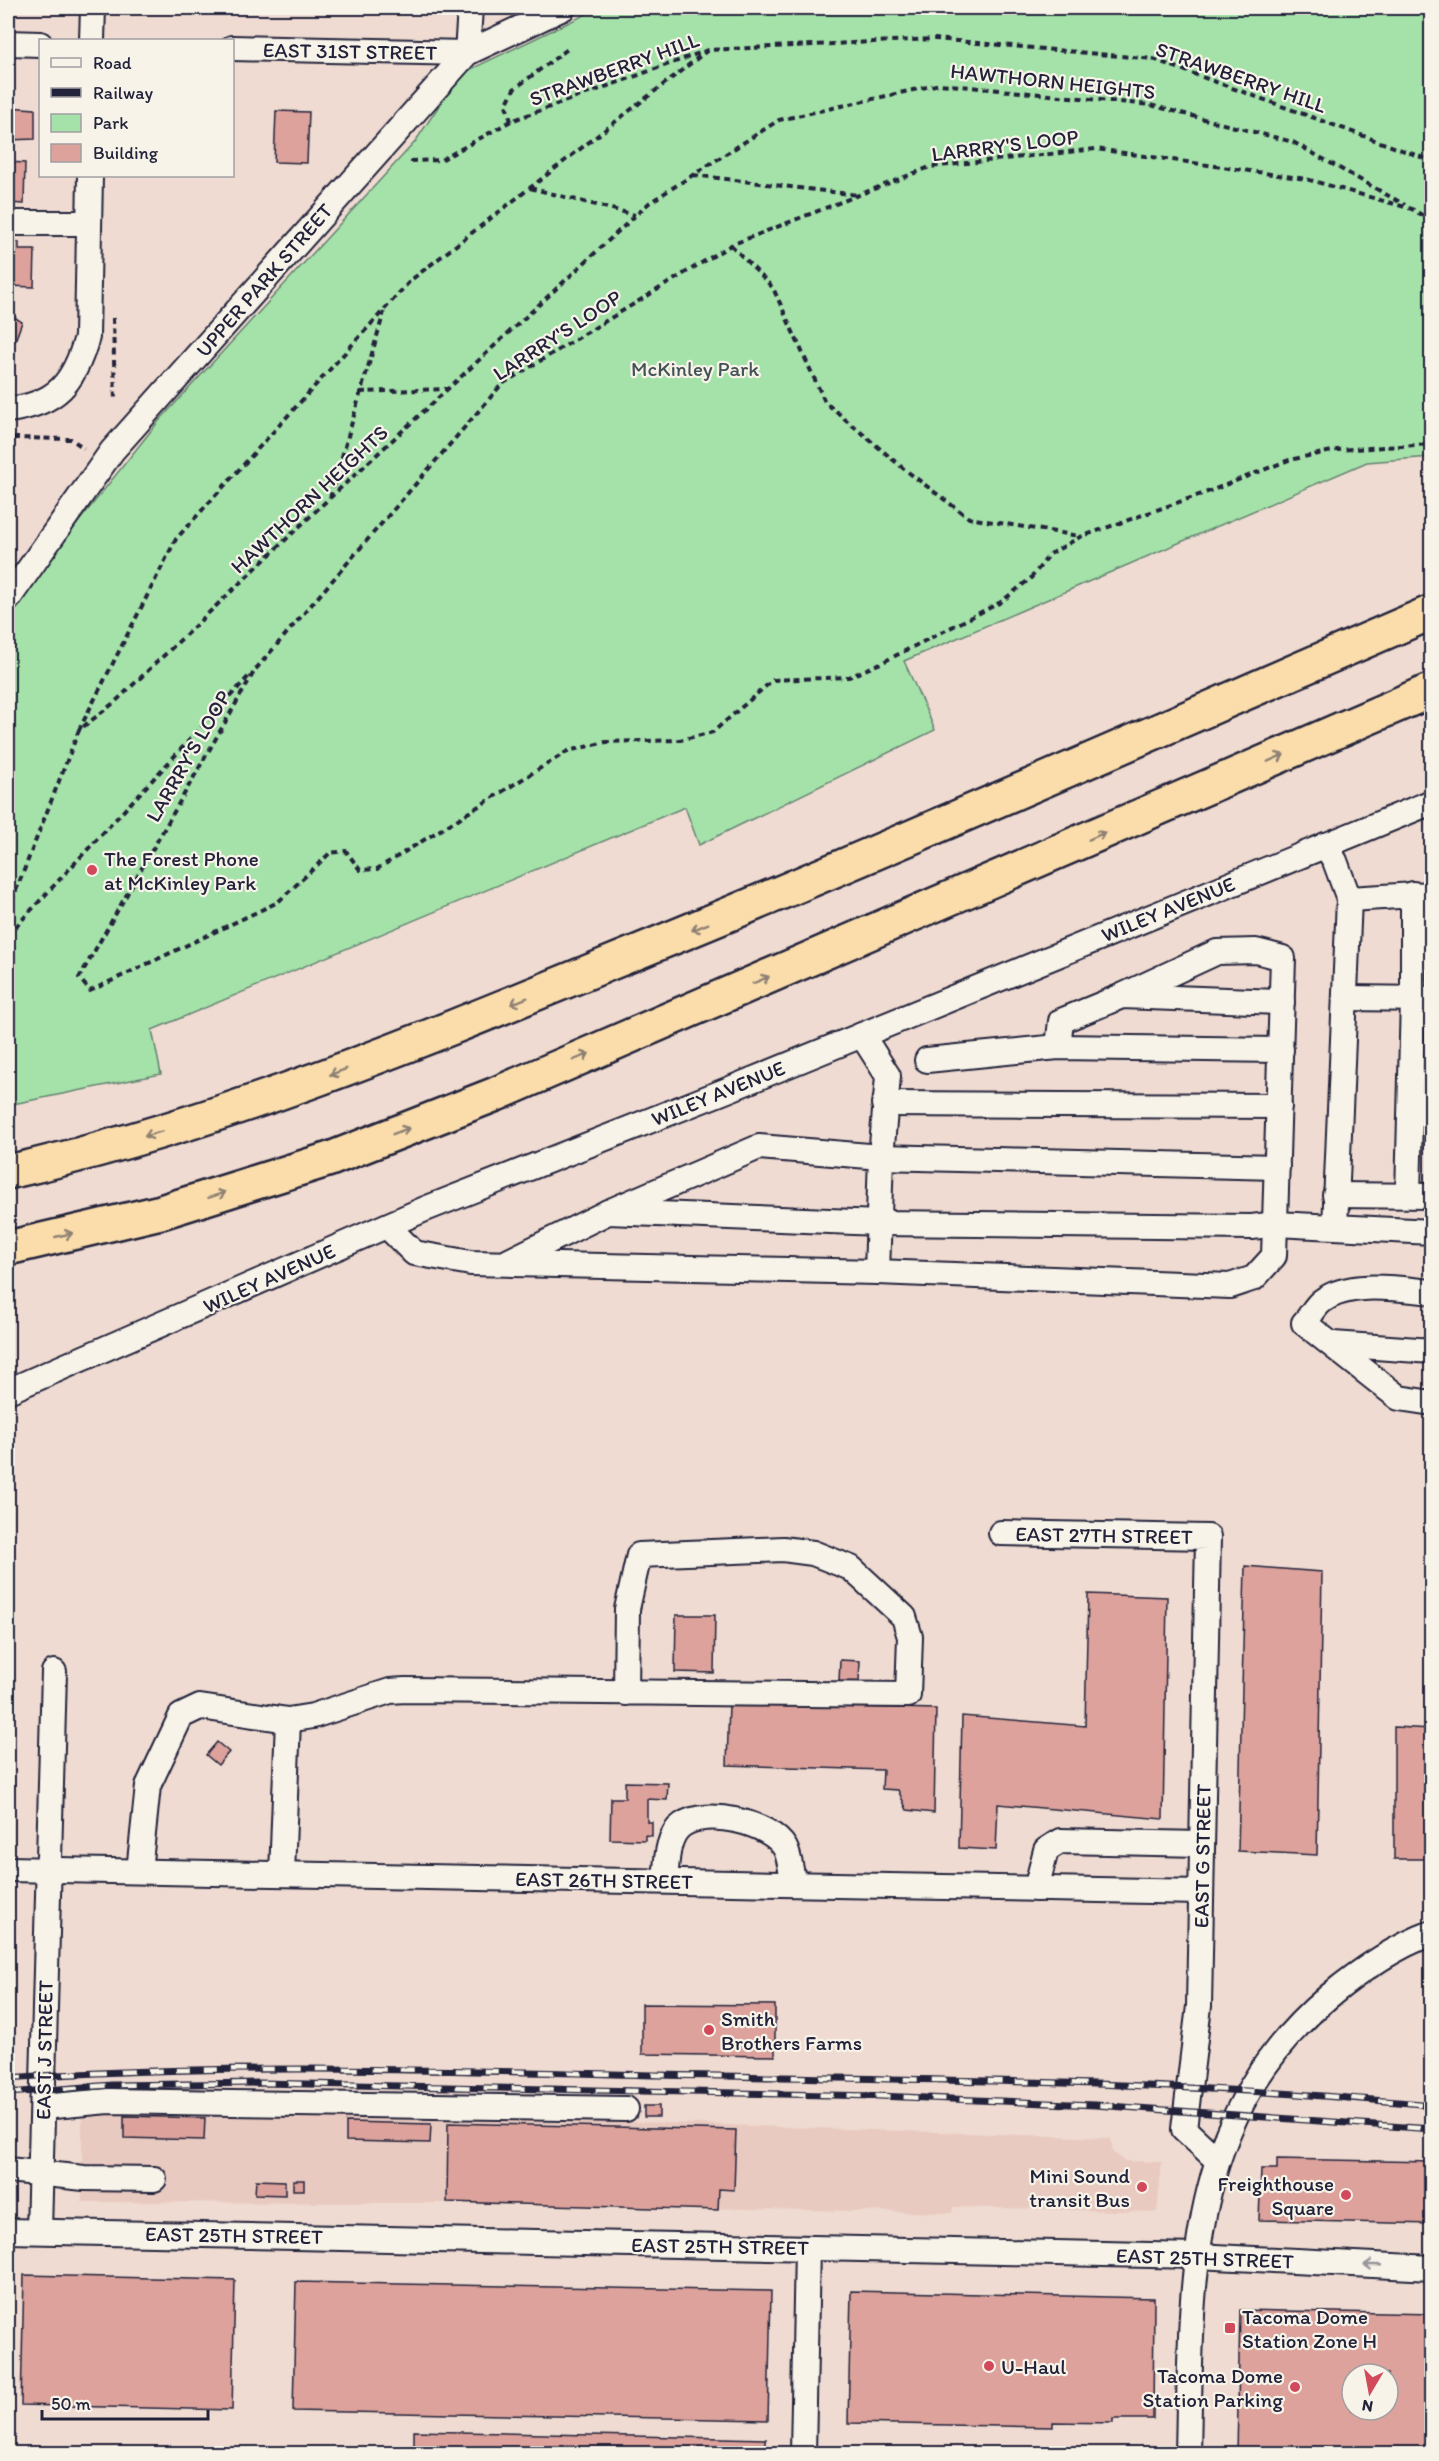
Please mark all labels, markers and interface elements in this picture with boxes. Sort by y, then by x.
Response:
street label: STRAWBERRY HILL [526,27,703,111]
street label: STRAWBERRY HILL [1153,36,1330,118]
street label: EAST 31ST STREET [263,37,438,65]
legend [39,39,234,177]
text: Road [93,52,132,74]
street label: HAWTHORN HEIGHTS [949,58,1157,104]
text: Railway [93,82,154,104]
text: Park [93,112,128,134]
street label: LARRRY'S LOOP [930,124,1080,166]
text: Building [93,142,159,164]
street label: UPPER PARK STREET [190,198,338,362]
street label: LARRRY'S LOOP [488,284,626,386]
park label: McKinley Park [631,356,759,381]
street label: HAWTHORN HEIGHTS [225,420,393,578]
street label: LARRRY'S LOOP [140,686,236,826]
one-way arrow [1266,752,1284,763]
one-way arrow [1087,830,1106,841]
place label: The Forest Phone at McKinley Park [104,846,259,895]
marker: The Forest Phone at McKinley Park [85,863,99,877]
street label: WILEY AVENUE [1098,871,1238,947]
one-way arrow [691,922,710,933]
one-way arrow [751,974,769,986]
one-way arrow [511,996,529,1007]
one-way arrow [572,1051,590,1062]
street label: WILEY AVENUE [648,1055,788,1131]
one-way arrow [329,1067,348,1078]
one-way arrow [391,1125,410,1136]
one-way arrow [144,1129,163,1140]
one-way arrow [207,1189,226,1200]
one-way arrow [54,1229,74,1240]
street label: WILEY AVENUE [199,1238,339,1318]
street label: EAST 27TH STREET [1015,1521,1193,1549]
street label: EAST G STREET [1188,1783,1216,1928]
street label: EAST 26TH STREET [515,1866,693,1894]
street label: EAST J STREET [30,1980,58,2120]
place label: Smith Brothers Farms [721,2006,862,2055]
marker: Smith Brothers Farms [702,2023,716,2037]
place label: Mini Sound transit Bus [1029,2163,1131,2212]
place label: Freighthouse Square [1218,2171,1334,2220]
marker: Mini Sound transit Bus [1135,2180,1149,2194]
marker: Freighthouse Square [1339,2188,1353,2202]
street label: EAST 25TH STREET [145,2221,323,2249]
street label: EAST 25TH STREET [631,2232,809,2260]
street label: EAST 25TH STREET [1116,2242,1295,2274]
one-way arrow [1364,2260,1384,2271]
place label: Tacoma Dome Station Zone H [1242,2304,1377,2353]
marker: Tacoma Dome Station Zone H [1223,2321,1237,2335]
place label: U-Haul [1001,2354,1066,2379]
marker: U-Haul [982,2359,996,2373]
north arrow [1340,2362,1400,2422]
place label: Tacoma Dome Station Parking [1142,2363,1283,2412]
marker: Tacoma Dome Station Parking [1288,2380,1302,2394]
scale bar [42,2383,208,2421]
text: 50 m [51,2393,91,2415]
text: N [1361,2396,1374,2417]

